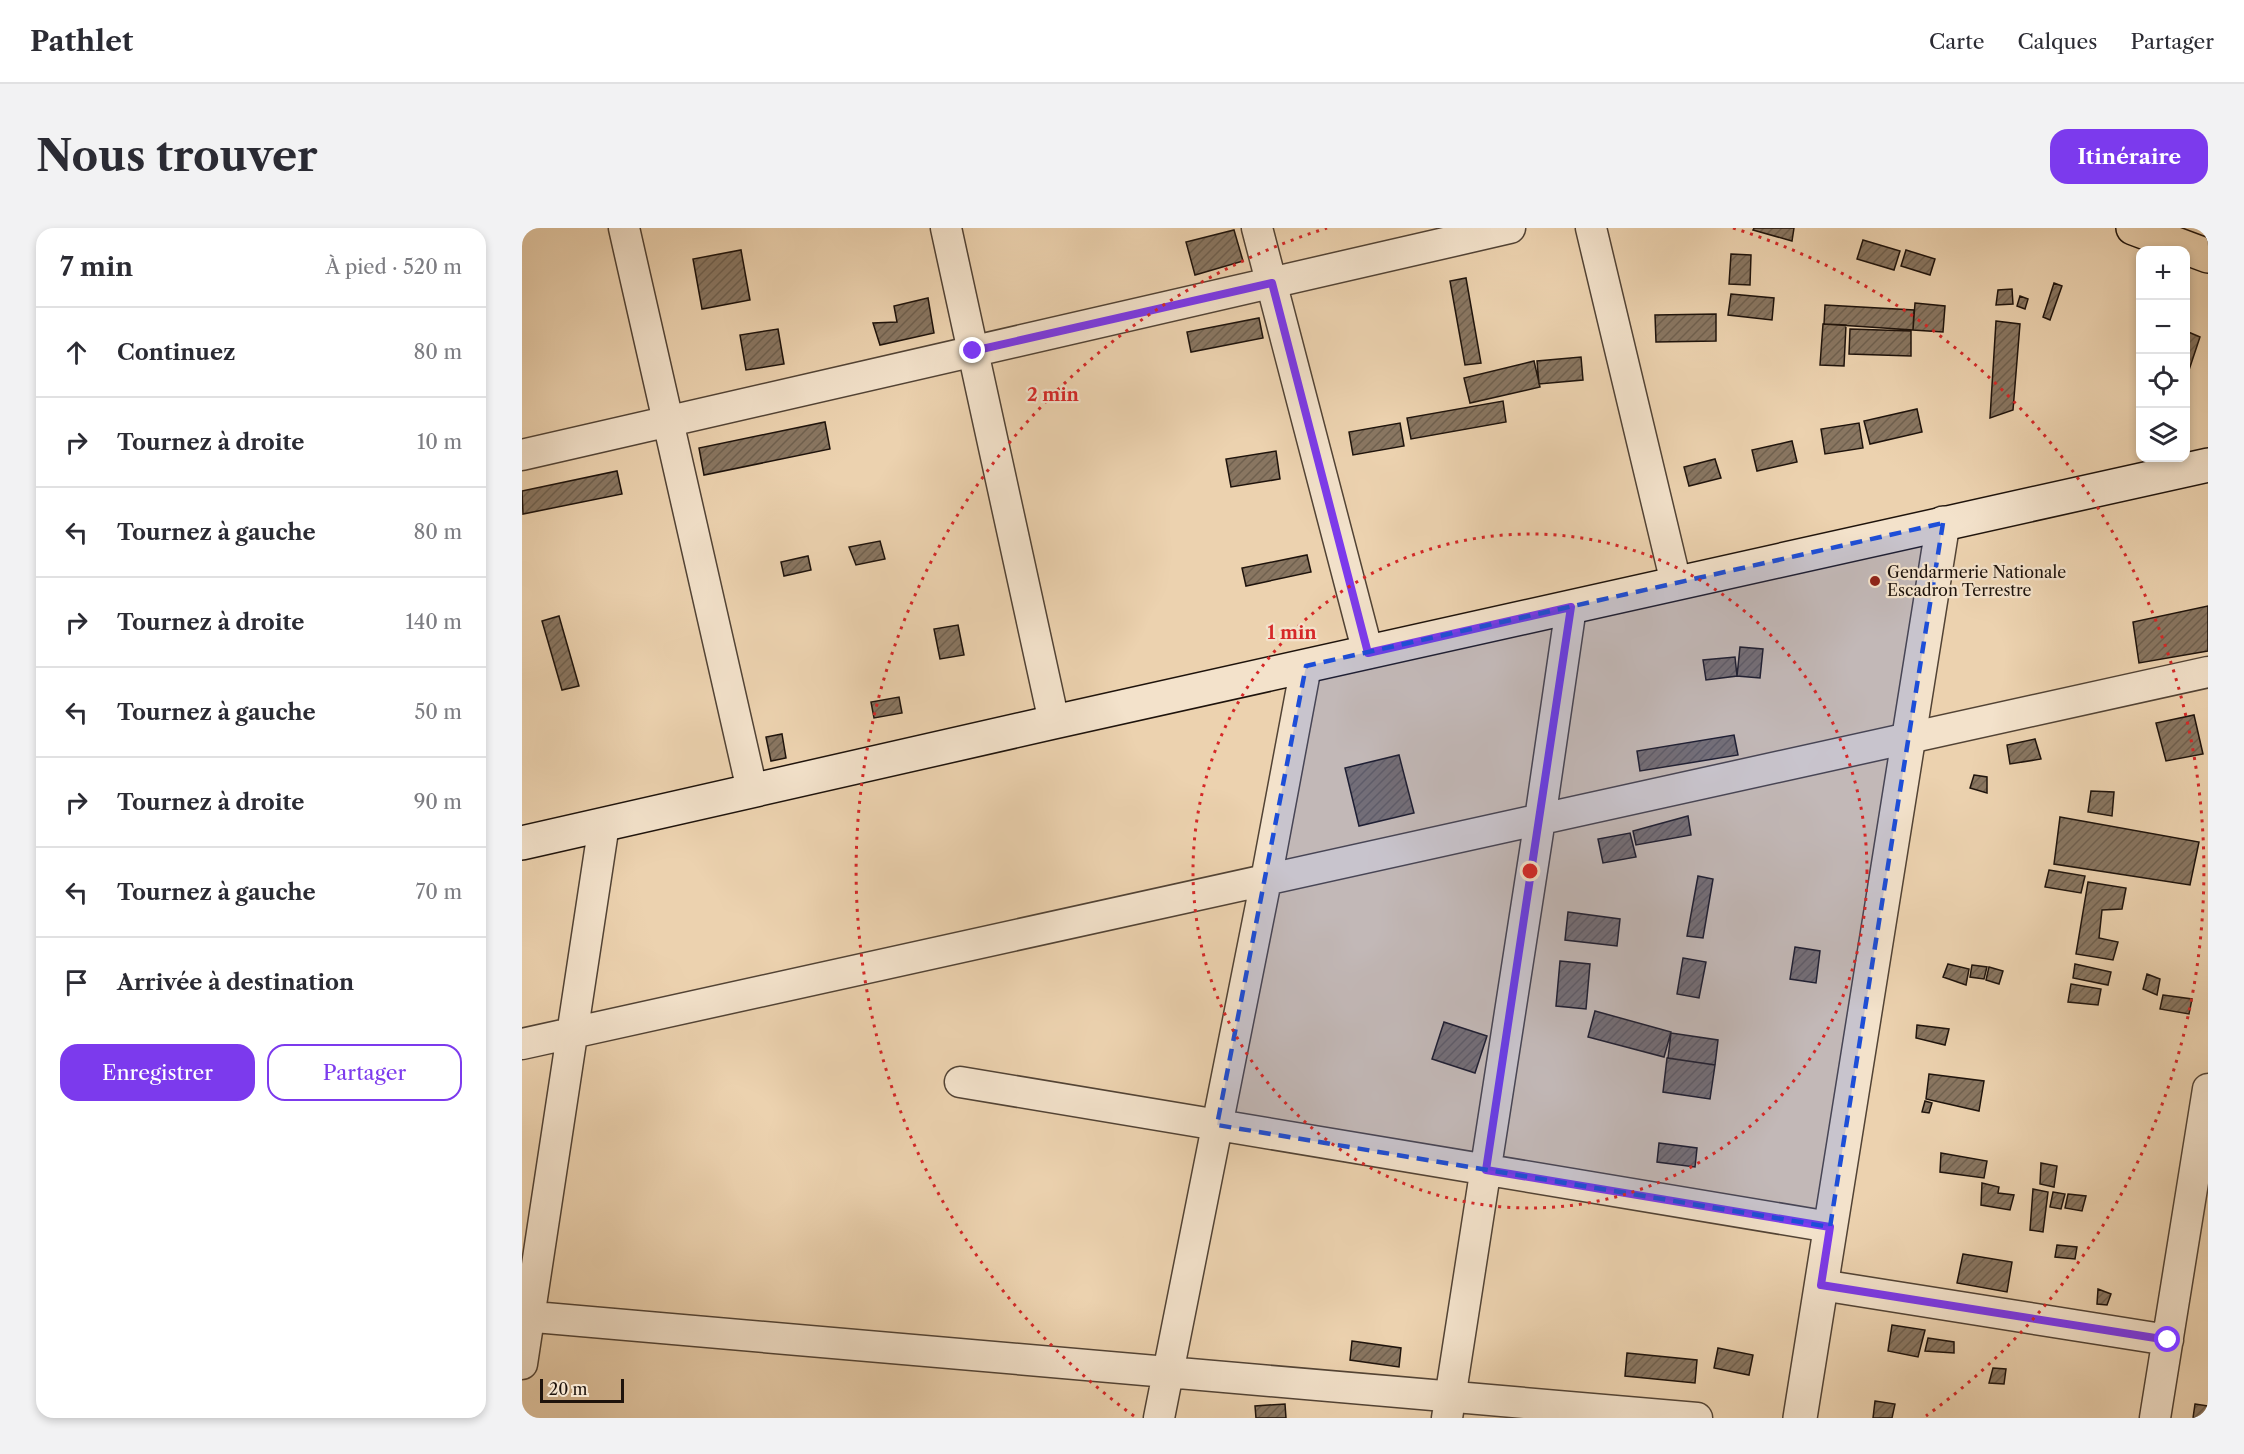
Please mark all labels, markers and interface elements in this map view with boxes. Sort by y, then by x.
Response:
text: Pathlet [30,24,133,58]
text: Carte [1929,29,1984,54]
text: Calques [2017,29,2097,54]
text: Partager [2130,29,2214,54]
button: Itinéraire [2050,129,2208,184]
text: Nous trouver [36,130,318,182]
map controls [2136,246,2190,462]
button: + [2136,246,2190,300]
text: 7 min [60,251,133,283]
text: À pied · 520 m [326,255,462,279]
button: − [2136,300,2190,354]
icon: ahead [60,336,93,369]
route end [959,337,985,363]
text: Continuez [117,339,236,366]
text: 80 m [414,340,462,364]
button: locate [2136,354,2190,408]
text: 2 min [1027,384,1080,406]
button: layers [2136,408,2190,462]
icon: right [60,426,93,459]
text: Tournez à droite [117,429,304,456]
text: 10 m [417,430,462,454]
icon: left [60,516,93,549]
text: Tournez à gauche [117,519,316,546]
text: 80 m [414,520,462,544]
place label: Gendarmerie Nationale Escadron Terrestre [1887,562,2066,600]
marker: Gendarmerie Nationale Escadron Terrestre [1868,574,1882,588]
icon: right [60,606,93,639]
text: Tournez à droite [117,609,304,636]
text: 140 m [405,610,462,634]
text: 1 min [1267,622,1317,644]
icon: left [60,696,93,729]
text: Tournez à gauche [117,699,316,726]
text: 50 m [415,700,462,724]
icon: right [60,786,93,819]
text: Tournez à droite [117,789,304,816]
text: 90 m [414,790,462,814]
centre of rings [1520,861,1540,881]
icon: left [60,876,93,909]
text: Tournez à gauche [117,879,316,906]
text: 70 m [416,880,462,904]
icon: arrive [60,966,93,999]
text: Arrivée à destination [117,969,354,996]
button: Enregistrer [60,1044,255,1101]
button: Partager [267,1044,462,1101]
route start [2154,1326,2180,1352]
scale bar [540,1376,624,1404]
text: 20 m [549,1379,588,1399]

